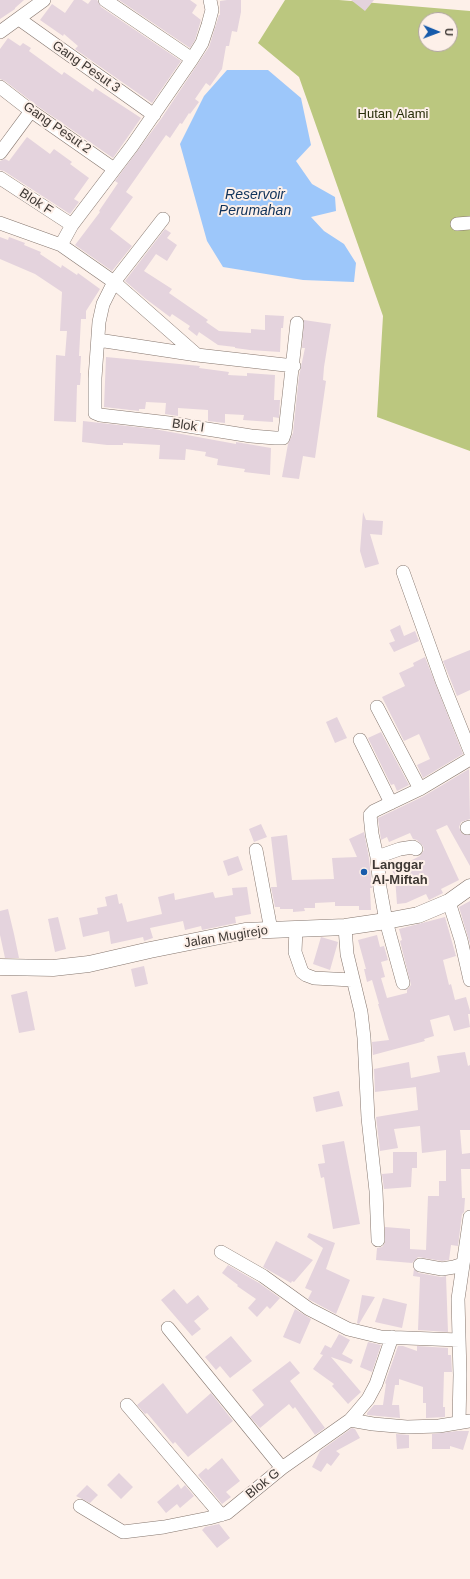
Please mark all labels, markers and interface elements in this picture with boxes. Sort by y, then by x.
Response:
north arrow [418,12,458,52]
text: U [443,28,455,36]
street label: Gang Pesut 3 [49,38,123,96]
street label: Gang Pesut 2 [20,99,94,157]
park label: Hutan Alami [358,106,428,122]
street label: Blok F [16,185,56,219]
water label: Reservoir Perumahan [219,187,291,220]
street label: Blok I [171,416,205,436]
place label: Langgar Al-Miftah [372,857,428,888]
marker: Langgar Al-Miftah [359,867,369,877]
street label: Jalan Mugirejo [183,923,269,951]
street label: Blok G [243,1466,283,1502]

